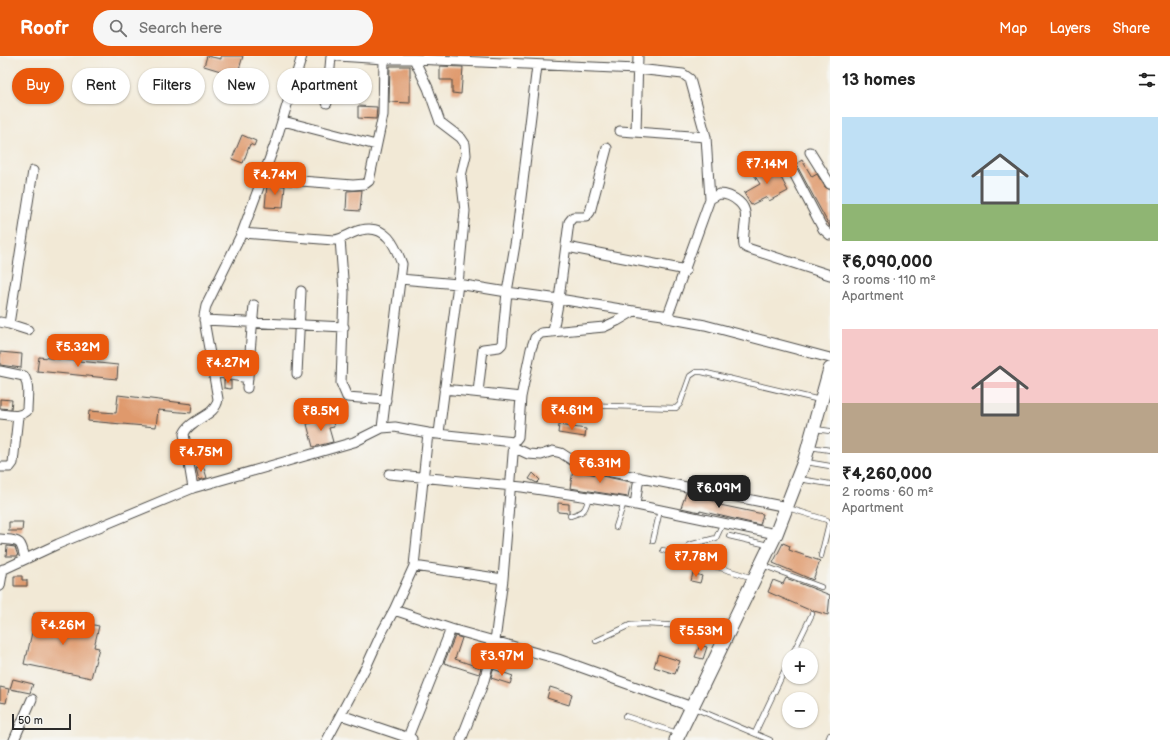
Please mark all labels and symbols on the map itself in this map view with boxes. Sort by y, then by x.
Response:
pin: ₹7.14M [734,151,800,185]
pin: ₹4.74M [242,162,308,196]
pin: ₹5.32M [45,334,111,368]
pin: ₹4.27M [195,350,261,384]
pin: ₹4.61M [539,397,605,431]
pin: ₹8.5M [293,398,349,432]
pin: ₹4.75M [168,439,234,473]
pin: ₹6.31M [567,450,633,484]
pin: ₹6.09M [686,475,752,509]
pin: ₹7.78M [663,544,729,578]
pin: ₹4.26M [30,612,96,646]
pin: ₹5.53M [668,618,734,652]
pin: ₹3.97M [469,643,535,677]
scale bar [12,712,71,731]

